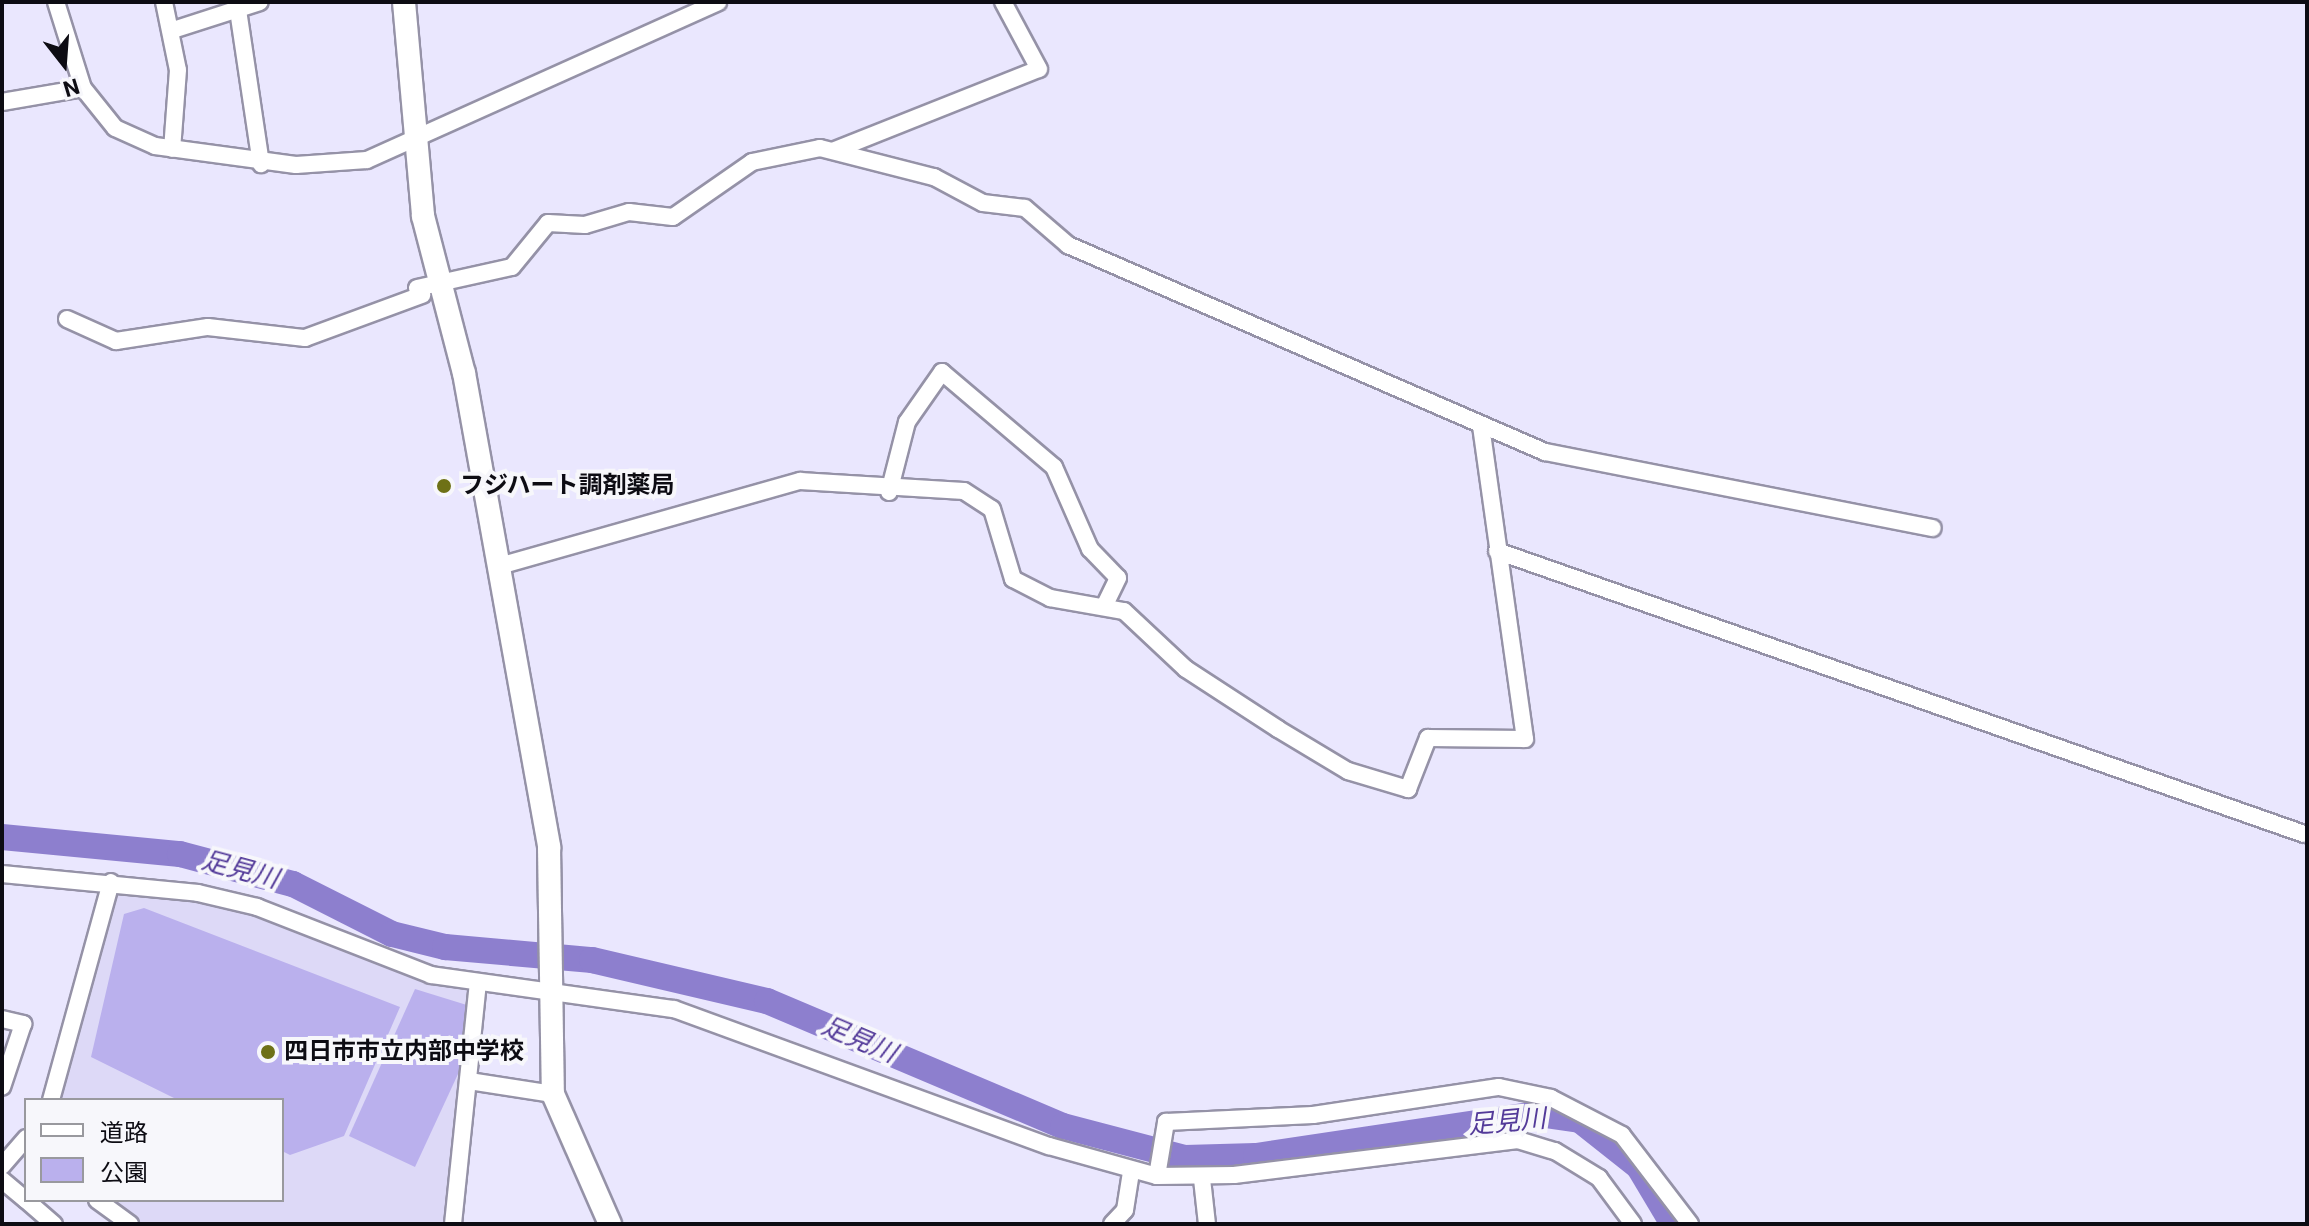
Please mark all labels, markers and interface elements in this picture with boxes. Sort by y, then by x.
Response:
north arrow [24,24,104,104]
text: N [60,73,82,102]
place label: フジハート調剤薬局 [460,472,676,500]
marker: フジハート調剤薬局 [435,477,453,495]
water label: 足見川 [198,845,282,895]
water label: 足見川 [817,1010,901,1070]
place label: 四日市市立内部中学校 [284,1038,524,1066]
marker: 四日市市立内部中学校 [259,1043,277,1061]
legend [24,1098,284,1202]
water label: 足見川 [1467,1103,1547,1141]
text: 道路 [100,1119,148,1147]
text: 公園 [100,1159,148,1187]

